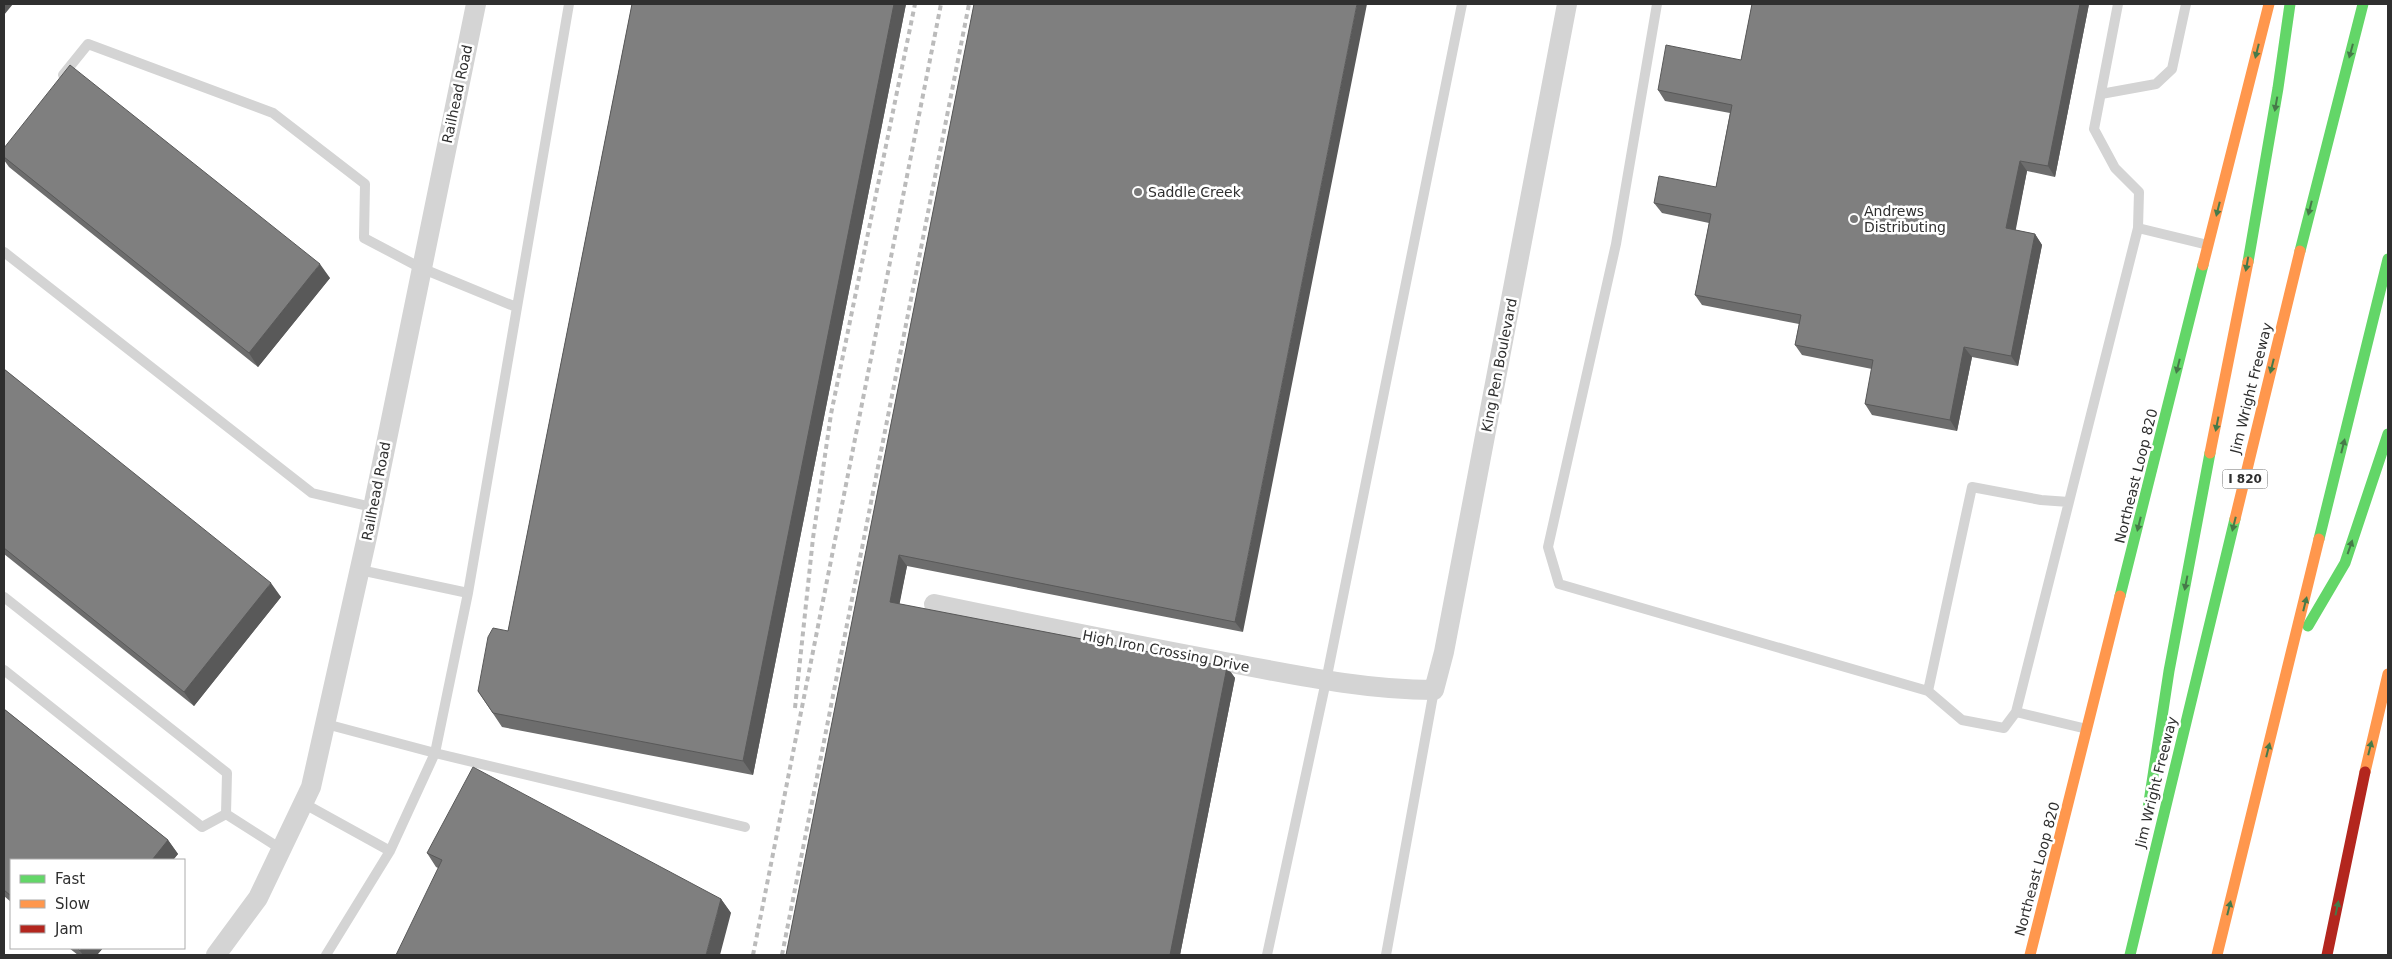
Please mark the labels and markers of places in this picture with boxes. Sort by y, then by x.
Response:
place label: Saddle Creek [1148,184,1242,200]
marker: Saddle Creek [1132,186,1144,198]
place label: Andrews Distributing [1864,203,1946,235]
marker: Andrews Distributing [1848,213,1860,225]

